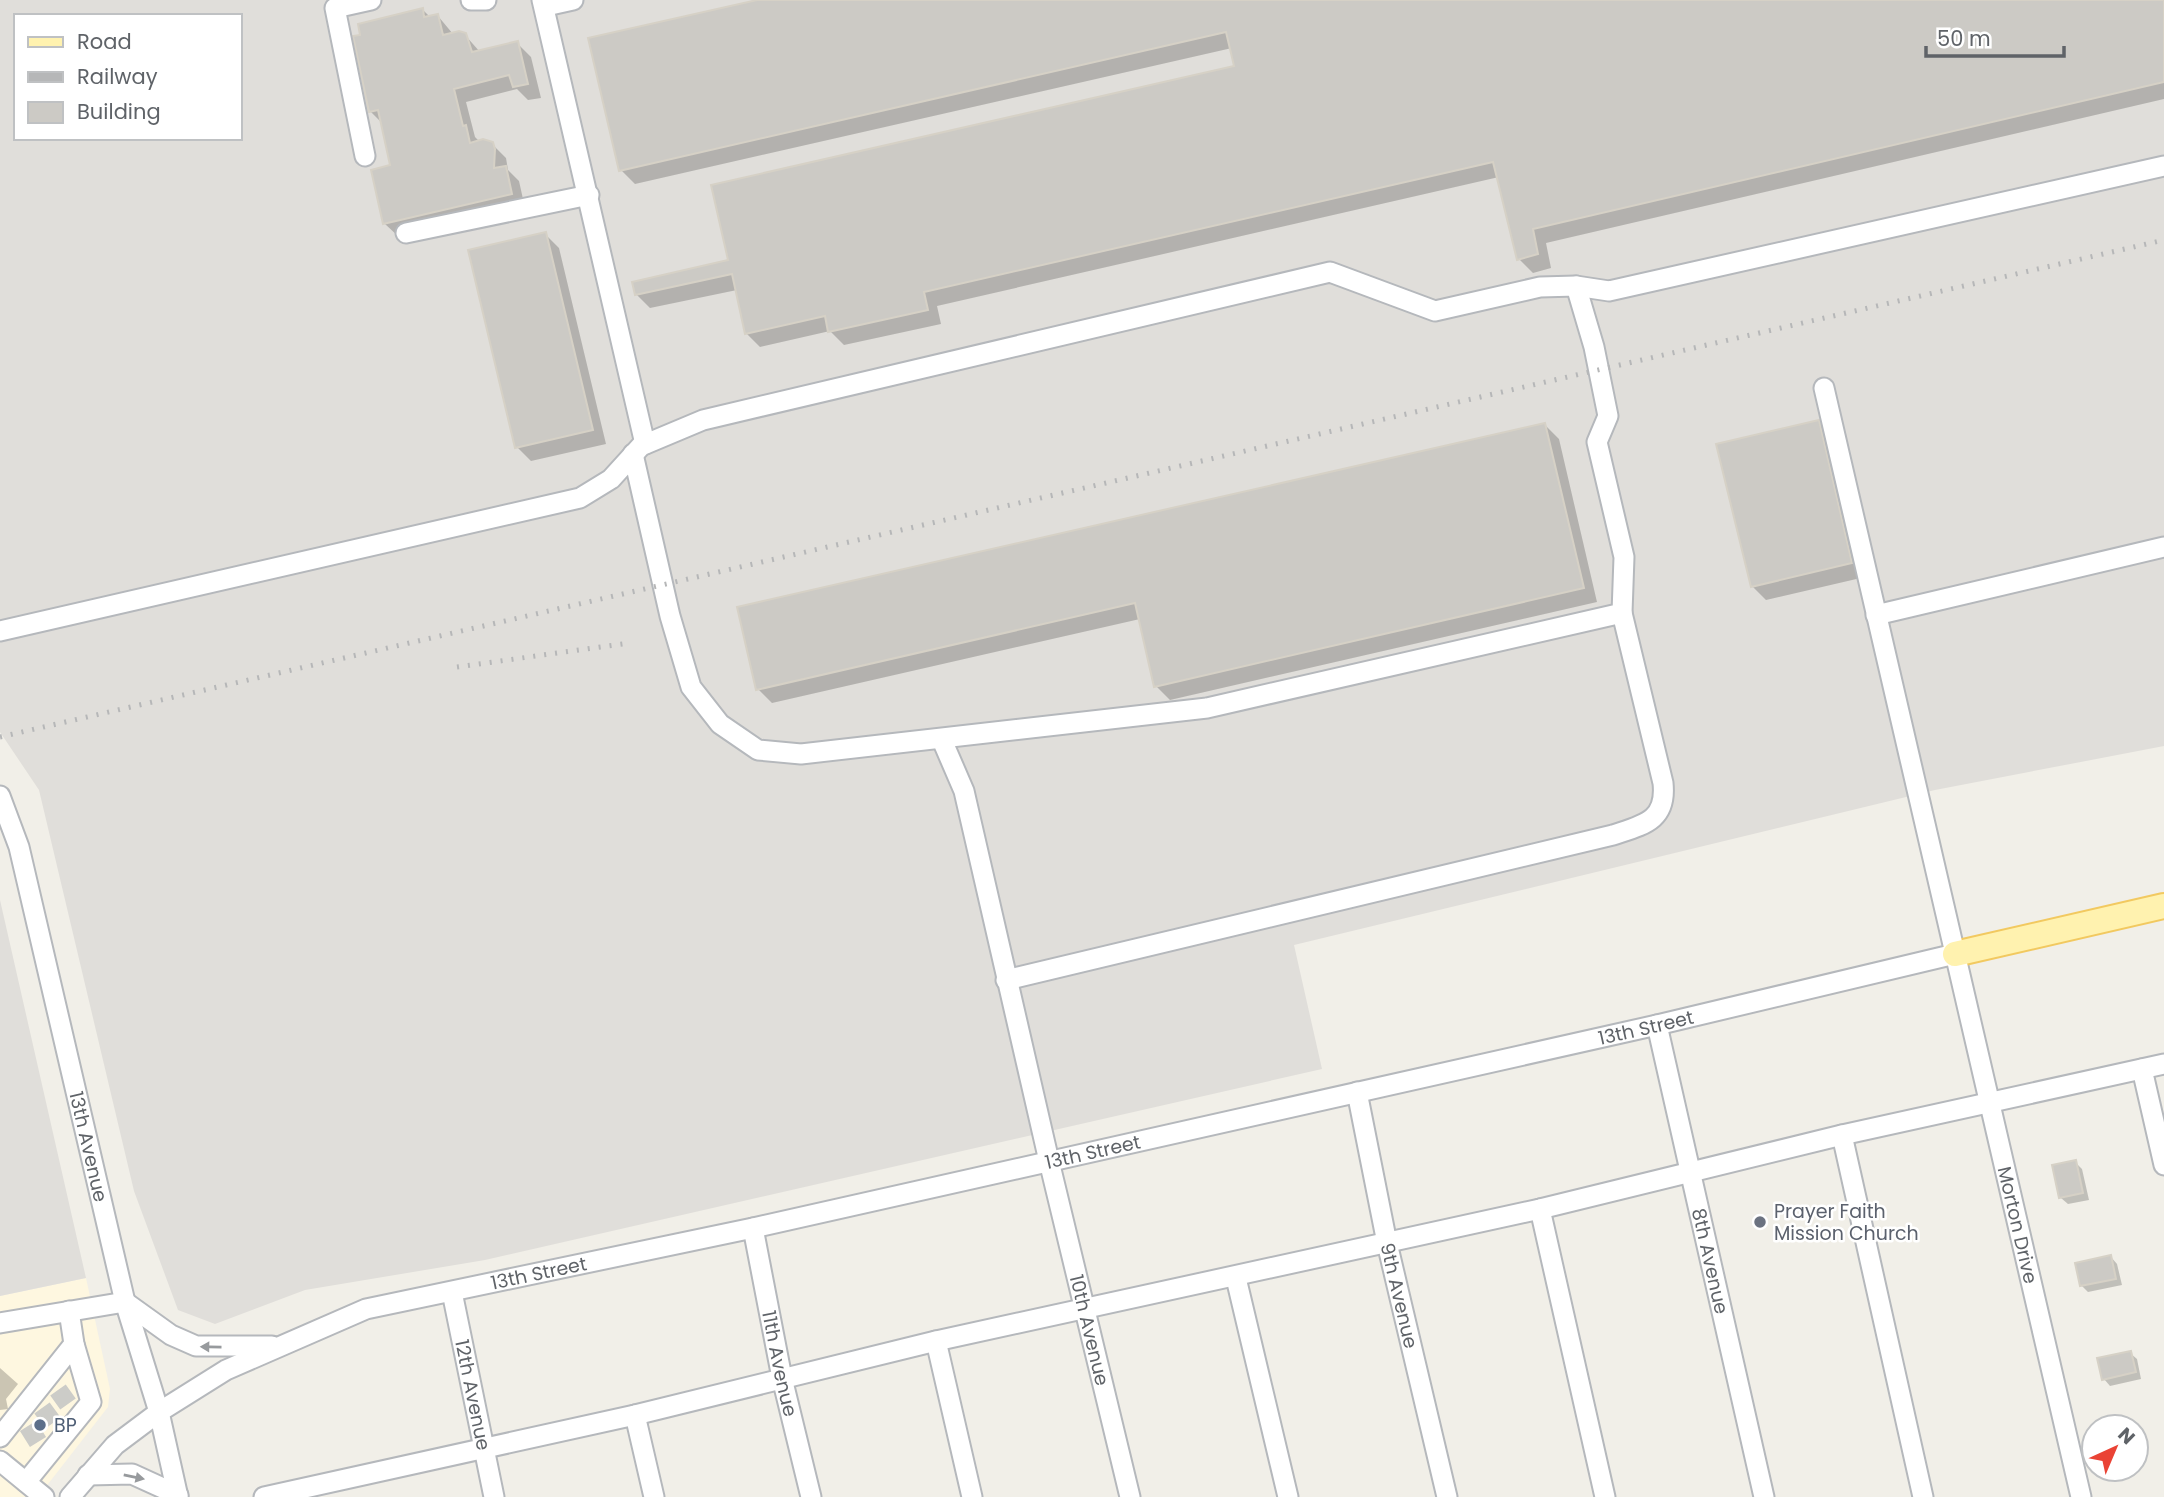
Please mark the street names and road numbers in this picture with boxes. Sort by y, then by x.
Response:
street label: 13th Street [1596,1004,1696,1052]
street label: 13th Avenue [62,1089,114,1205]
street label: 13th Street [1042,1128,1143,1176]
street label: Morton Drive [1991,1164,2044,1286]
street label: 8th Avenue [1685,1206,1735,1317]
street label: 9th Avenue [1373,1240,1424,1351]
street label: 13th Street [489,1250,589,1297]
street label: 10th Avenue [1063,1272,1116,1388]
street label: 11th Avenue [755,1308,804,1419]
street label: 12th Avenue [448,1337,497,1453]

